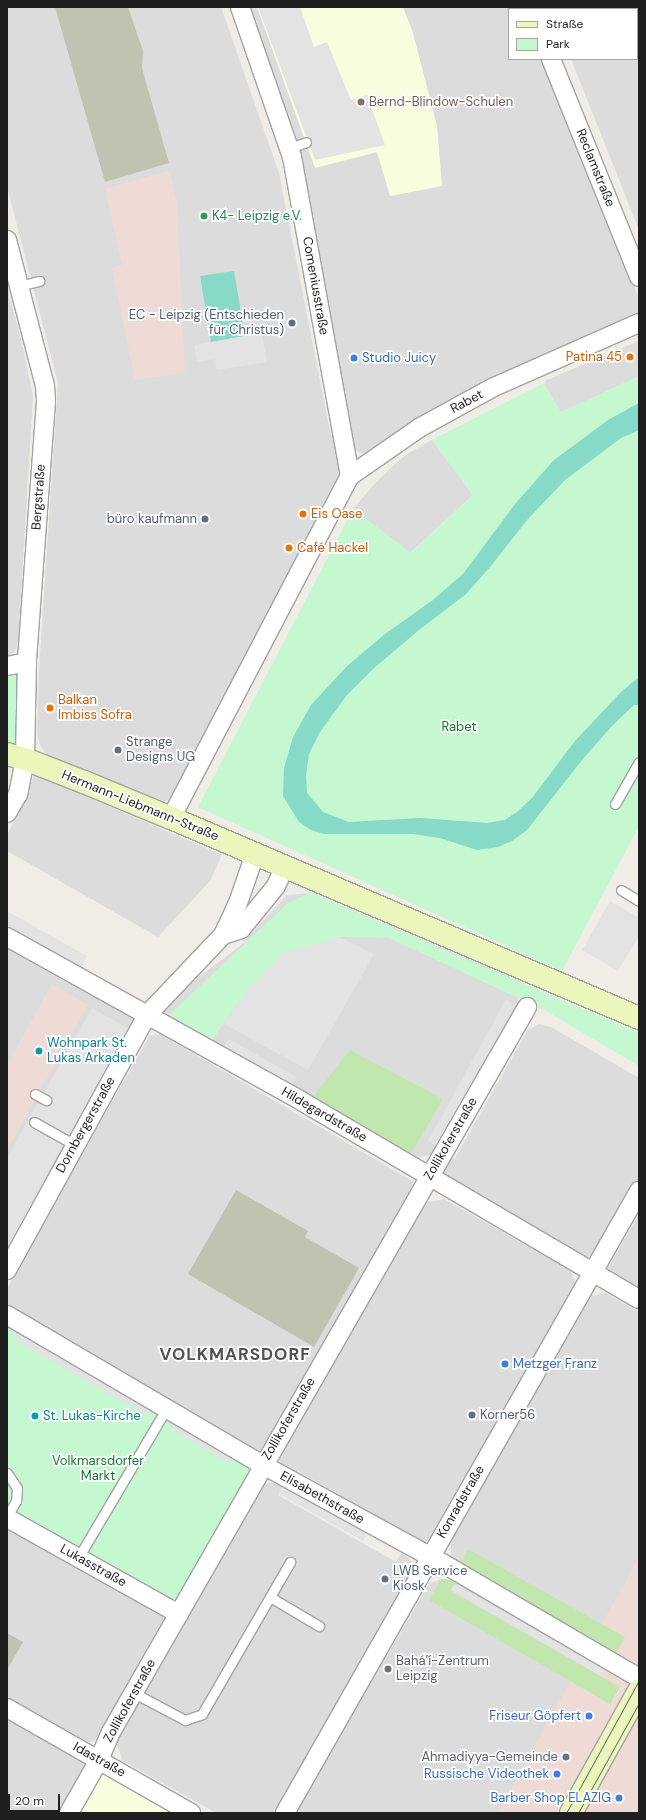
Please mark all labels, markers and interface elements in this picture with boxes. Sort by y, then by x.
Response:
legend [508,8,638,60]
text: Straße [546,16,583,32]
text: Park [546,36,570,52]
place label: Bernd-Blindow-Schulen [369,94,513,110]
marker: Bernd-Blindow-Schulen [356,97,366,107]
street label: Reclamstraße [572,127,618,209]
place label: K4- Leipzig e.V. [212,208,302,224]
marker: K4- Leipzig e.V. [199,211,209,221]
street label: Comeniusstraße [299,236,331,336]
place label: EC - Leipzig (Entschieden für Christus) [129,308,284,339]
marker: EC - Leipzig (Entschieden für Christus) [287,318,297,328]
place label: Patina 45 [566,349,622,365]
place label: Studio Juicy [362,350,436,366]
marker: Patina 45 [625,352,635,362]
marker: Studio Juicy [349,353,359,363]
street label: Rabet [448,387,486,417]
street label: Bergstraße [29,463,49,531]
place label: Eis Oase [311,506,362,522]
marker: Eis Oase [298,509,308,519]
place label: büro kaufmann [107,511,197,527]
marker: büro kaufmann [200,514,210,524]
place label: Café Hackel [297,540,368,556]
marker: Café Hackel [284,543,294,553]
place label: Balkan Imbiss Sofra [58,693,132,724]
marker: Balkan Imbiss Sofra [45,703,55,713]
park label: Rabet [441,719,477,735]
place label: Strange Designs UG [126,735,195,766]
marker: Strange Designs UG [113,745,123,755]
street label: Hermann-Liebmann-Straße [59,767,221,845]
place label: Wohnpark St. Lukas Arkaden [47,1036,135,1067]
marker: Wohnpark St. Lukas Arkaden [34,1046,44,1056]
street label: Dornbergerstraße [53,1074,119,1176]
street label: Hildegardstraße [278,1084,370,1146]
street label: Zollikoferstraße [421,1095,481,1183]
district label: VOLKMARSDORF [159,1345,311,1365]
place label: Metzger Franz [513,1356,597,1372]
marker: Metzger Franz [500,1359,510,1369]
street label: Zollikoferstraße [259,1375,319,1463]
place label: Korner56 [480,1407,535,1423]
place label: St. Lukas-Kirche [43,1408,141,1424]
marker: Korner56 [467,1410,477,1420]
marker: St. Lukas-Kirche [30,1411,40,1421]
park label: Volkmarsdorfer Markt [52,1454,144,1485]
street label: Konradstraße [434,1463,488,1541]
street label: Elisabethstraße [277,1468,367,1528]
street label: Lukasstraße [57,1541,129,1591]
place label: LWB Service Kiosk [393,1564,467,1595]
marker: LWB Service Kiosk [380,1574,390,1584]
place label: Bahá’í-Zentrum Leipzig [396,1654,489,1685]
street label: Zollikoferstraße [101,1657,159,1745]
marker: Bahá’í-Zentrum Leipzig [383,1664,393,1674]
place label: Friseur Göpfert [489,1708,581,1724]
marker: Friseur Göpfert [584,1711,594,1721]
street label: Idastraße [70,1739,128,1781]
place label: Ahmadiyya-Gemeinde [421,1749,558,1765]
marker: Ahmadiyya-Gemeinde [561,1752,571,1762]
place label: Russische Videothek [424,1766,549,1782]
marker: Russische Videothek [552,1769,562,1779]
scale bar [10,1786,62,1812]
place label: Barber Shop ELAZIG [490,1790,611,1806]
text: 20 m [15,1793,44,1809]
marker: Barber Shop ELAZIG [614,1793,624,1803]

